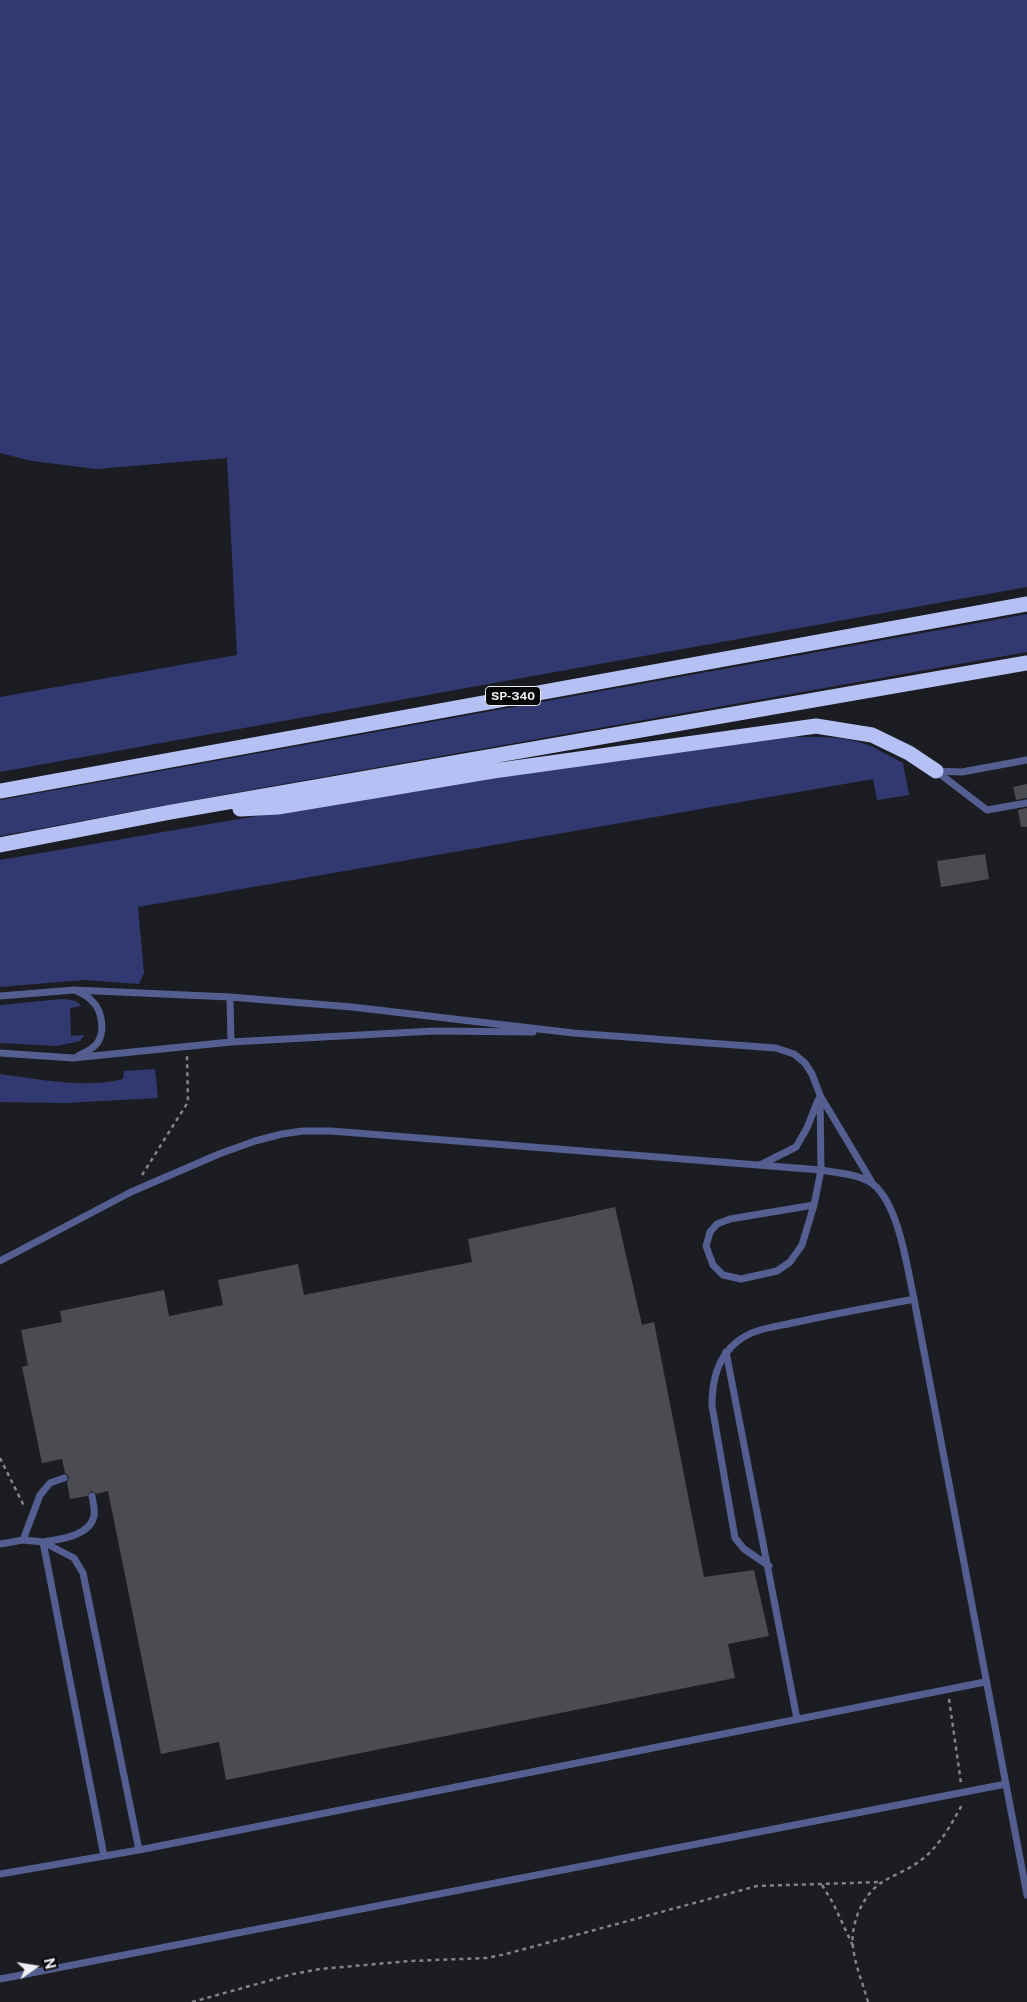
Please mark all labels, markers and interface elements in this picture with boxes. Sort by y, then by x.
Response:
road number: SP-340 [486,686,540,706]
north arrow [10,1942,60,1992]
text: N [41,1956,59,1971]

